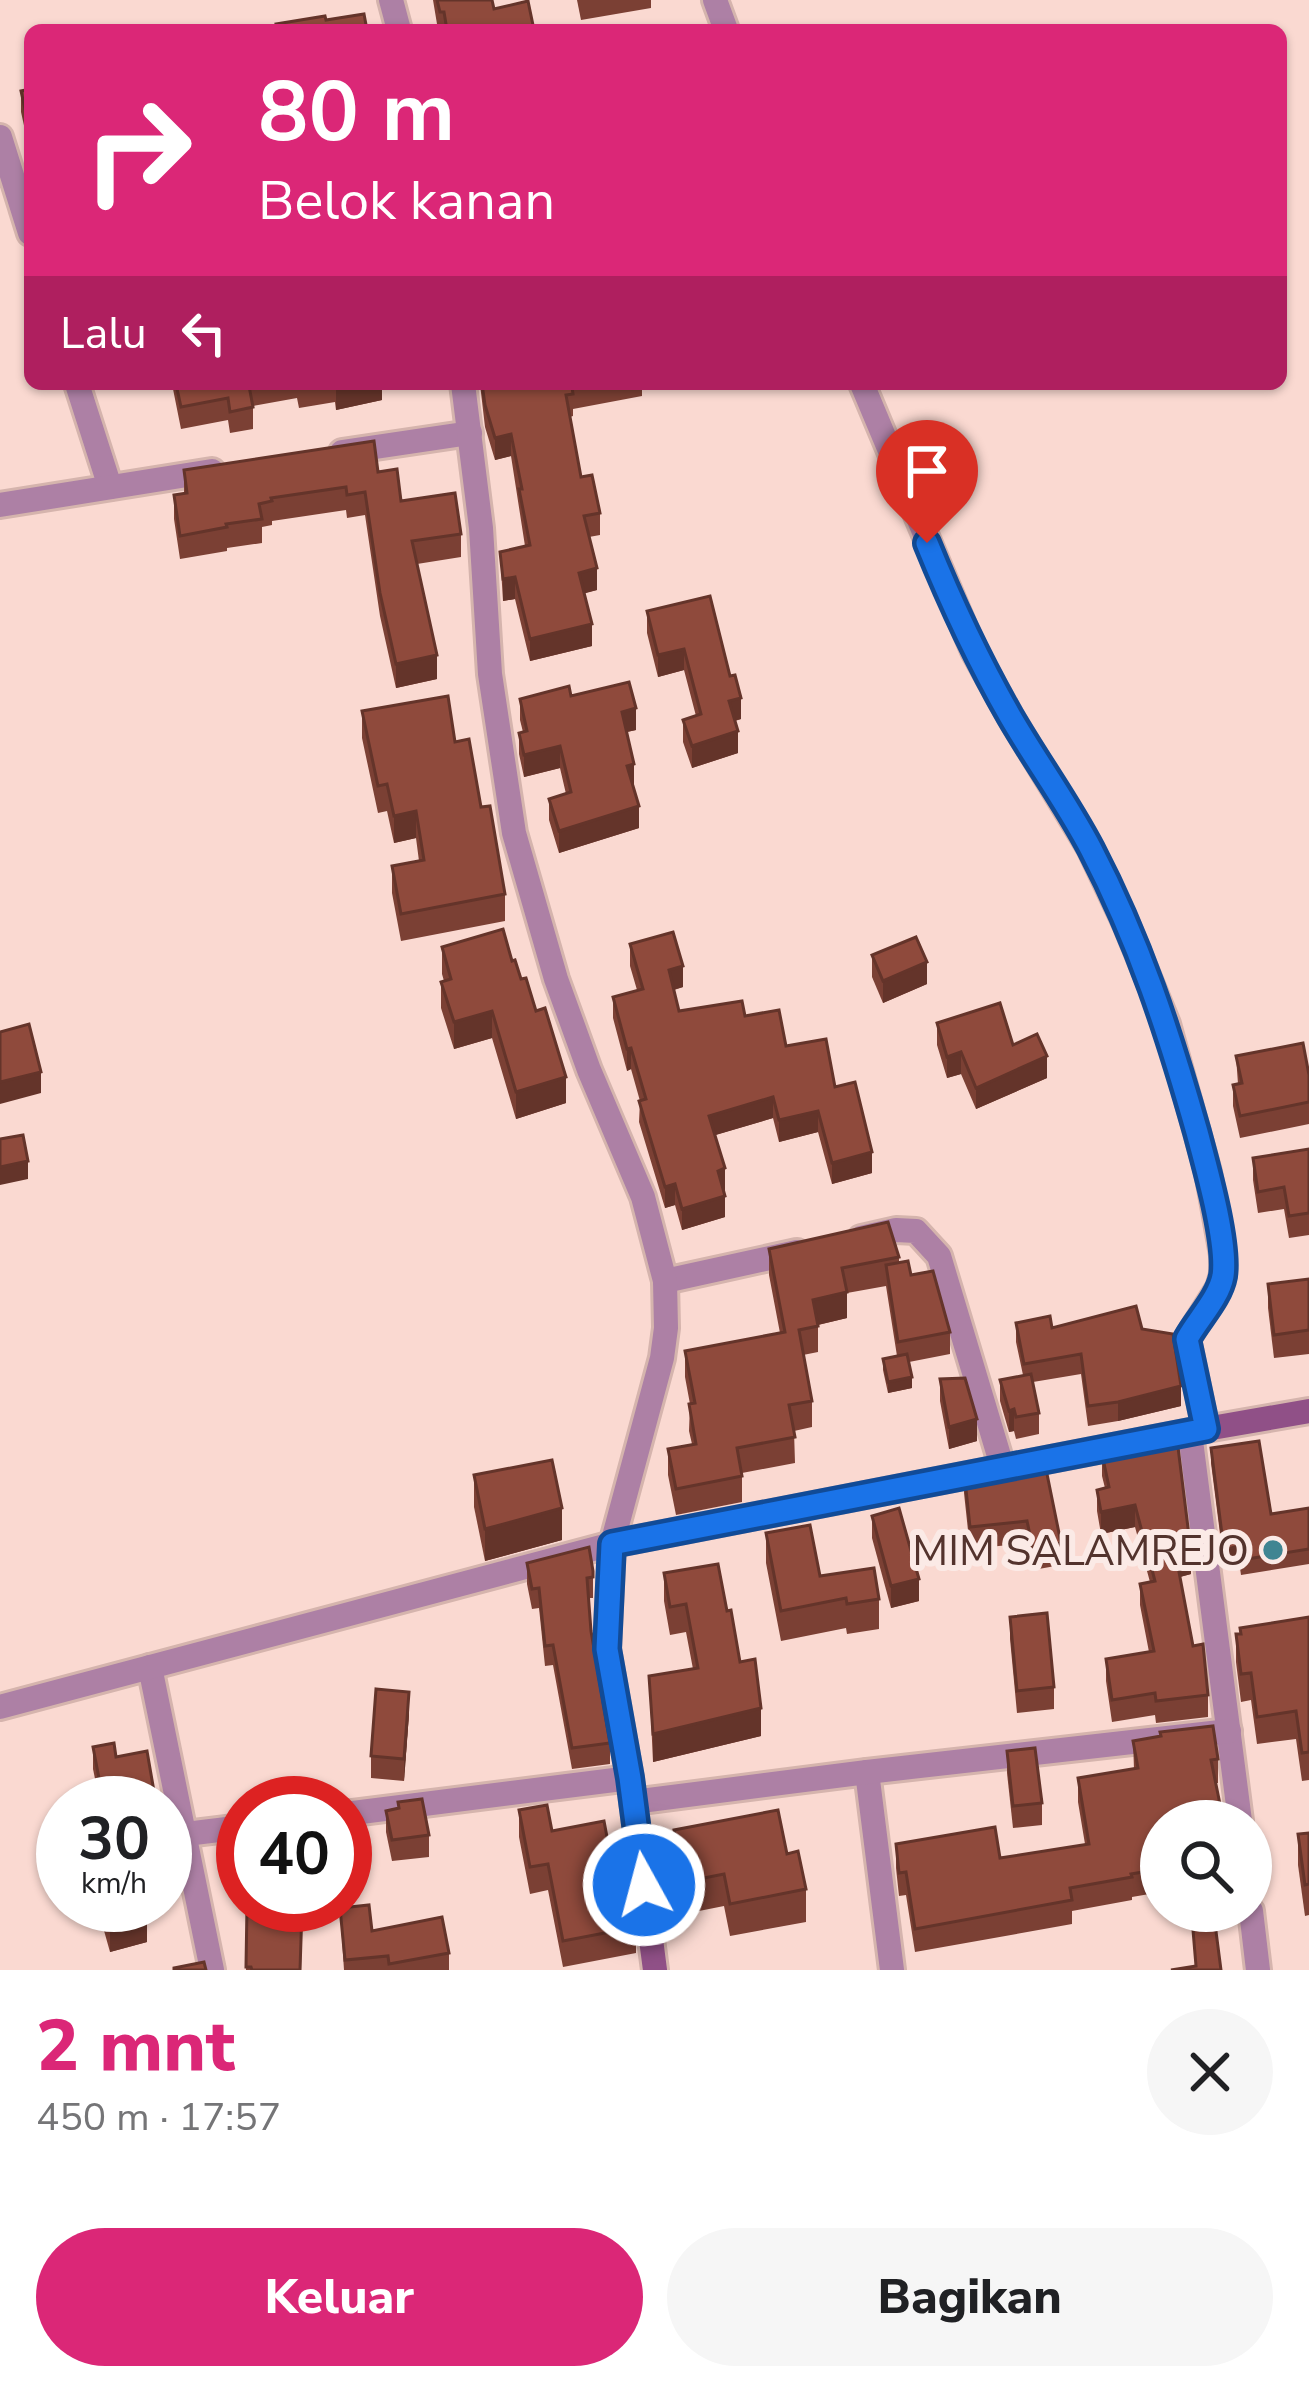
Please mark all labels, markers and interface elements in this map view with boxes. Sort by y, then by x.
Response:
text: 80 m [258,55,455,170]
icon: right [60,72,216,228]
text: Belok kanan [258,164,555,238]
icon: left [171,300,237,366]
text: Lalu [60,303,147,364]
pin [876,420,978,543]
icon: arrive [894,438,960,504]
place label: MIM SALAMREJO [912,1523,1249,1580]
marker: MIM SALAMREJO [1260,1537,1286,1563]
speed limit sign: 40 [216,1776,372,1932]
text: 30 [78,1798,150,1880]
map controls [1140,1800,1272,1932]
button: search [1140,1800,1272,1932]
position arrow [581,1822,707,1948]
text: km/h [81,1863,147,1904]
text: 2 mnt [36,1997,235,2095]
button: close [1147,2009,1273,2135]
text: 450 m · 17:57 [36,2091,281,2144]
button: Keluar [36,2228,643,2366]
button: Bagikan [667,2228,1273,2366]

